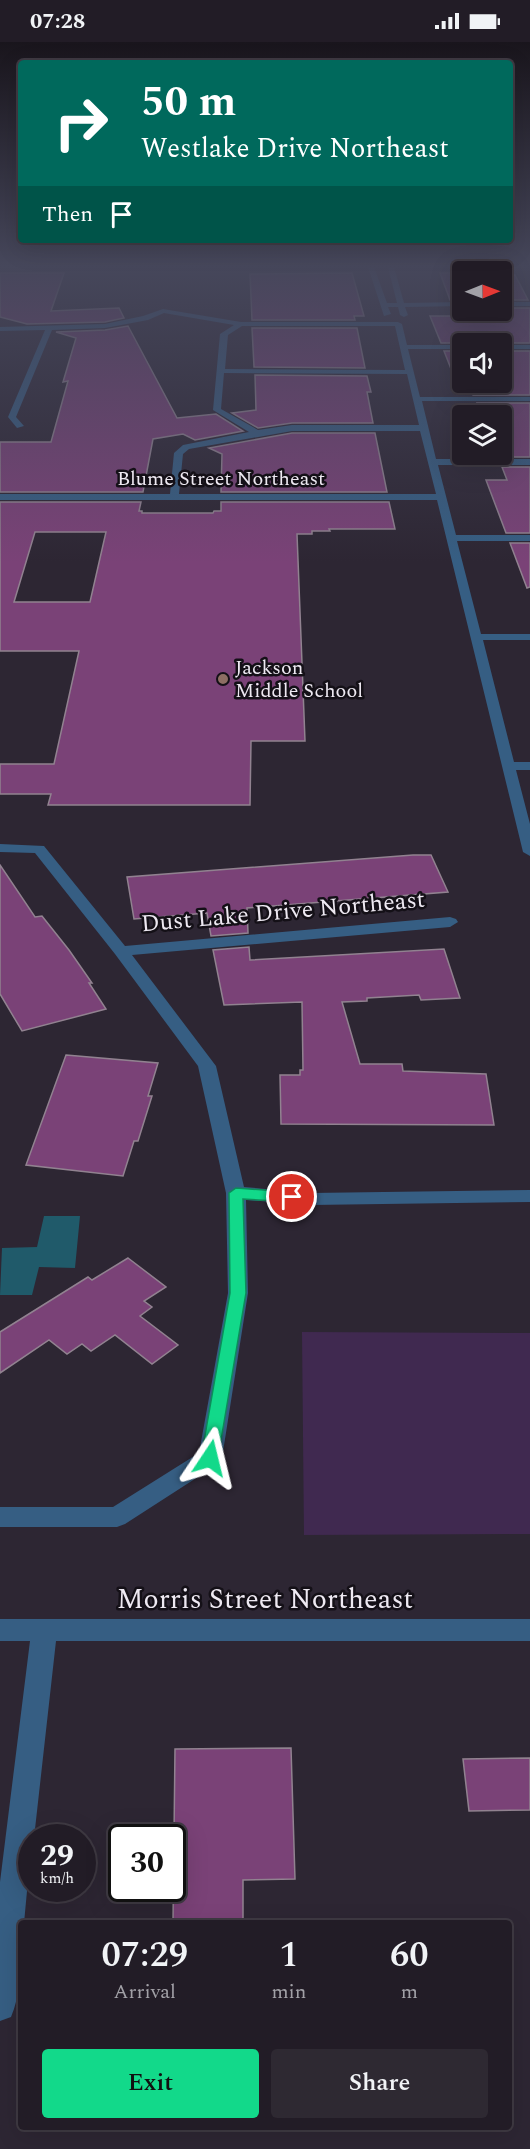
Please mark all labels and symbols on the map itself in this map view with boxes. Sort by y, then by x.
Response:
north arrow [452,261,512,321]
street label: Blume Street Northeast [117,464,325,494]
place label: Jackson Middle School [235,653,363,706]
marker: Jackson Middle School [216,672,230,686]
street label: Dust Lake Drive Northeast [139,882,427,942]
pin [266,1171,317,1222]
position arrow [178,1426,242,1490]
street label: Morris Street Northeast [117,1578,413,1621]
speed limit sign: 30 [108,1824,186,1902]

